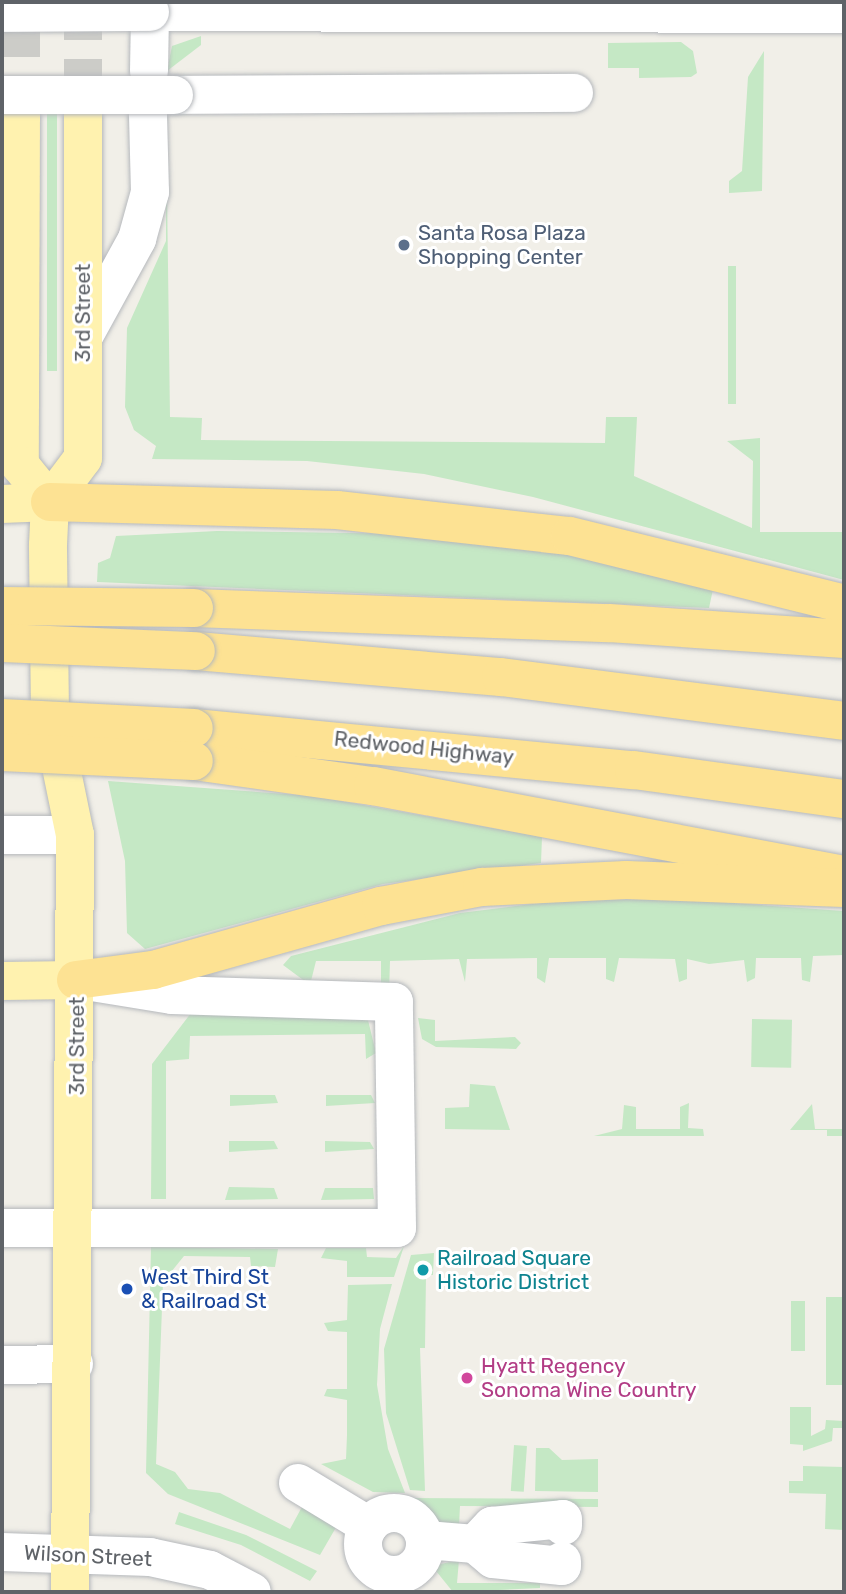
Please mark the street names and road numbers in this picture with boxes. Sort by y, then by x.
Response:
street label: 3rd Street [70,264,96,362]
street label: Redwood Highway [333,726,515,770]
street label: 3rd Street [64,997,90,1095]
street label: Wilson Street [23,1540,153,1572]

